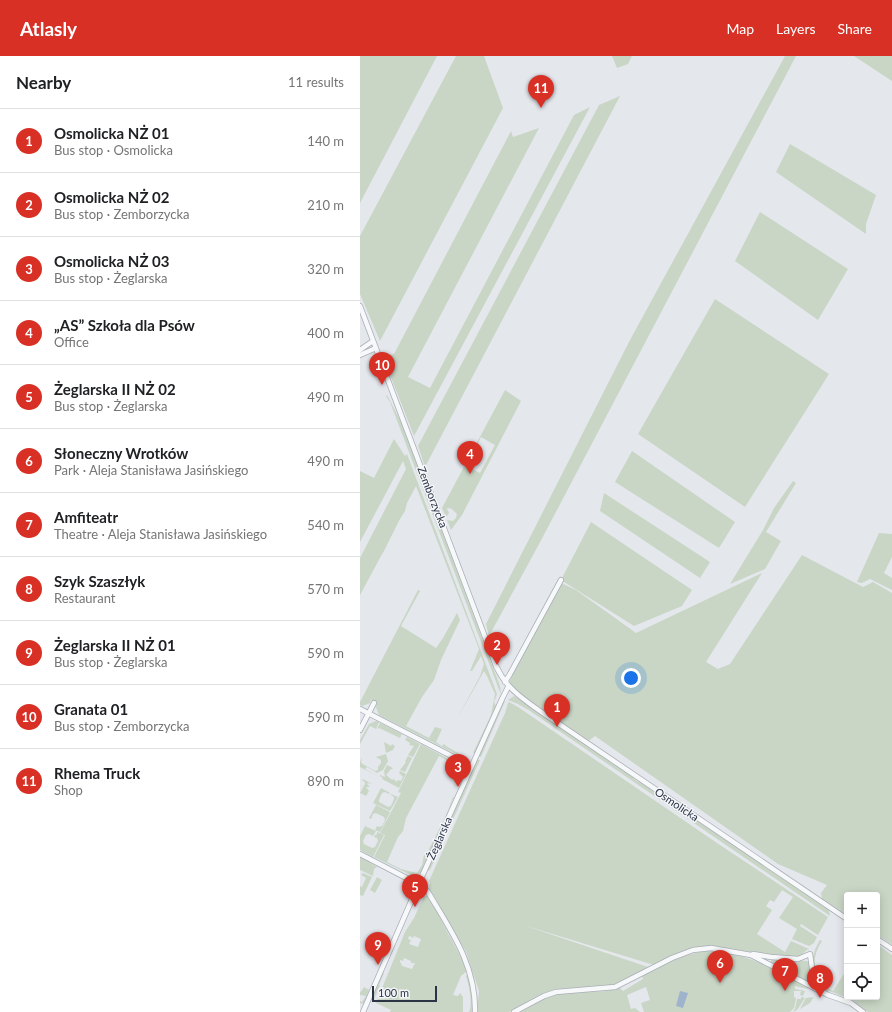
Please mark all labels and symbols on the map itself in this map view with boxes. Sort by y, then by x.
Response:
pin: 11 [528,75,554,108]
pin: 10 [369,352,395,385]
pin: 4 [457,441,483,474]
street label: Zemborzycka [415,465,451,529]
pin: 2 [484,632,510,665]
your location [621,668,641,688]
pin: 1 [544,694,570,727]
pin: 3 [445,754,471,787]
street label: Osmolicka [653,785,701,823]
street label: Żeglarska [424,814,454,862]
pin: 5 [402,874,428,907]
pin: 9 [365,932,391,965]
pin: 6 [707,950,733,983]
pin: 7 [772,958,798,991]
pin: 8 [807,965,833,998]
scale bar [372,984,437,1003]

